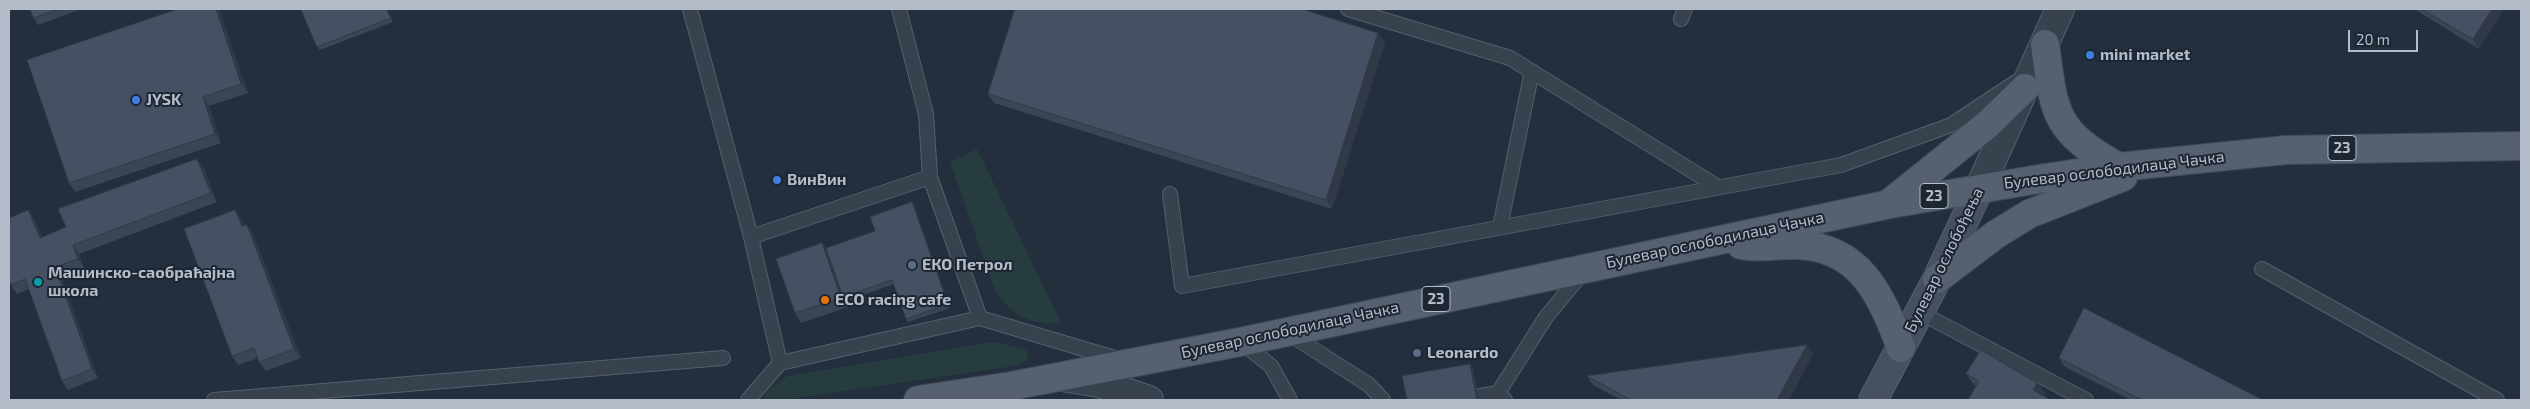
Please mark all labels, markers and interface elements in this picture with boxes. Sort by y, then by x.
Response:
scale bar [2350,20,2420,52]
text: 20 m [2356,30,2390,48]
place label: mini market [2100,45,2190,65]
marker: mini market [2084,49,2096,61]
place label: JYSK [146,90,181,110]
marker: JYSK [130,94,142,106]
road number: 23 [2328,136,2356,160]
street label: Булевар ослободилаца Чачка [2003,147,2225,193]
place label: ВинВин [787,170,846,190]
marker: ВинВин [771,174,783,186]
street label: Булевар ослобођења [1901,184,1987,336]
road number: 23 [1920,184,1948,208]
street label: Булевар ослободилаца Чачка [1604,208,1826,272]
place label: ЕКО Петрол [922,255,1013,275]
marker: ЕКО Петрол [906,259,918,271]
place label: Машинско-саобраћајна школа [48,263,235,301]
marker: Машинско-саобраћајна школа [32,276,44,288]
road number: 23 [1422,286,1450,312]
place label: ECO racing cafe [835,290,951,310]
marker: ECO racing cafe [819,294,831,306]
street label: Булевар ослободилаца Чачка [1179,298,1401,362]
place label: Leonardo [1427,343,1499,363]
marker: Leonardo [1411,347,1423,359]

